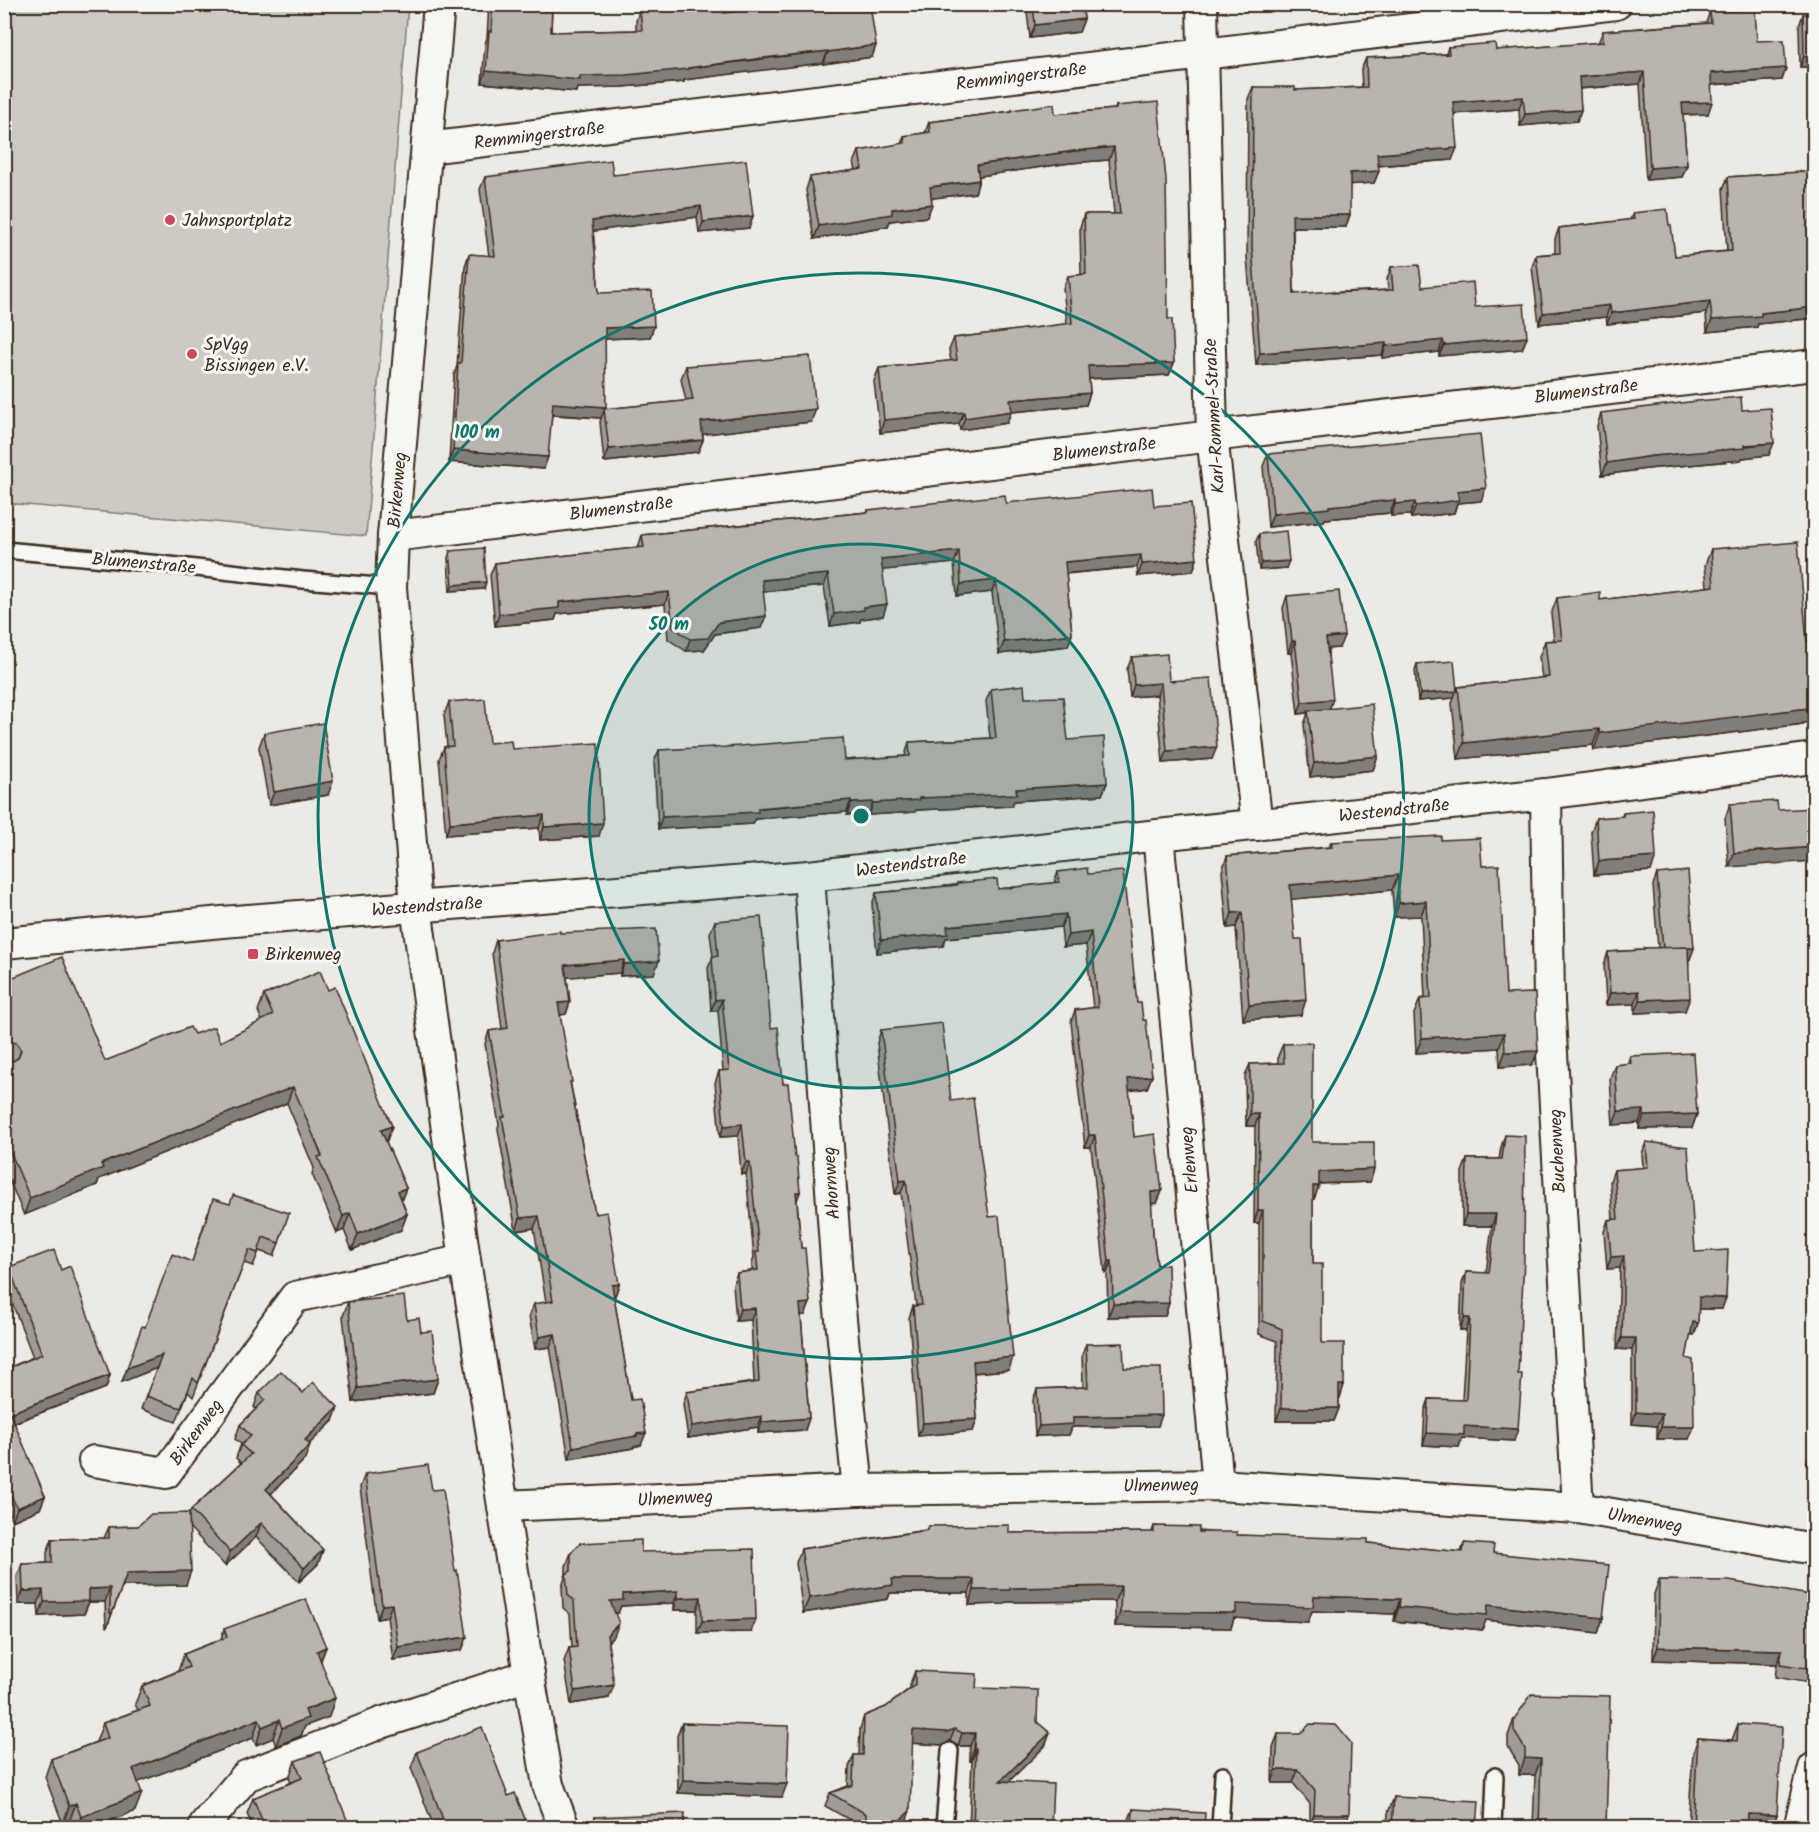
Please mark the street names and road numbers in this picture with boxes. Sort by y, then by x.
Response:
street label: Remmingerstraße [954,55,1088,100]
street label: Remmingerstraße [472,114,606,159]
street label: Karl-Rommel-Straße [1197,338,1234,494]
street label: Blumenstraße [1533,372,1640,413]
street label: Blumenstraße [1051,430,1158,471]
street label: Birkenweg [381,451,416,530]
street label: Blumenstraße [568,489,675,530]
street label: Blumenstraße [91,546,197,583]
street label: Westendstraße [1337,791,1451,832]
street label: Westendstraße [854,844,968,887]
street label: Westendstraße [371,889,484,926]
street label: Buchenweg [1542,1108,1575,1194]
street label: Erlenweg [1173,1125,1208,1195]
street label: Ahornweg [815,1145,850,1220]
street label: Birkenweg [163,1393,231,1472]
street label: Ulmenweg [1123,1471,1199,1502]
street label: Ulmenweg [636,1483,714,1516]
street label: Ulmenweg [1605,1501,1685,1542]

